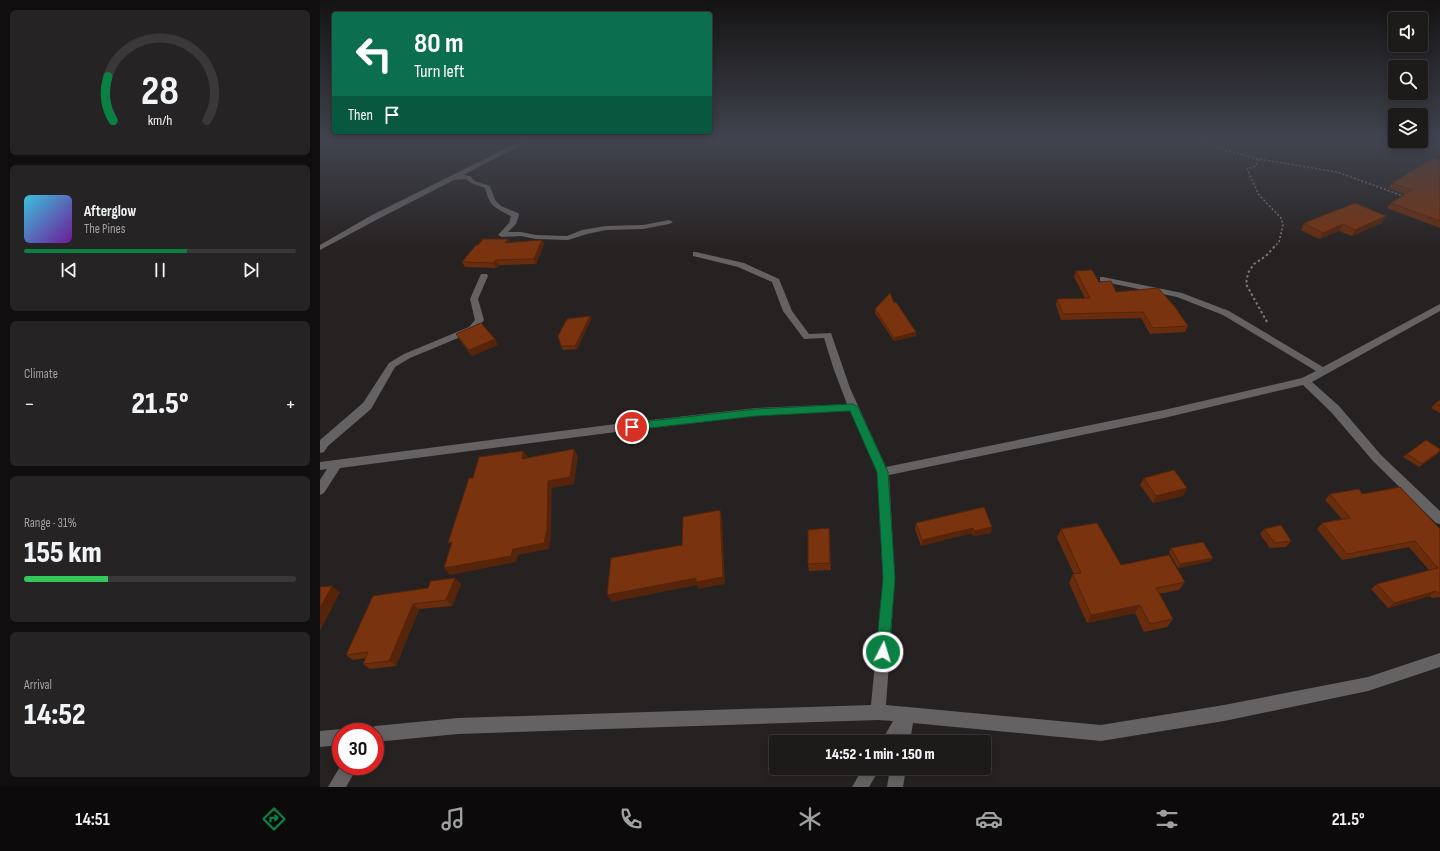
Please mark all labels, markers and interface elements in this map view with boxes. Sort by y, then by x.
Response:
map controls [1388,12,1428,148]
button: sound [1388,12,1428,52]
text: 80 m [414,27,463,60]
icon: left [348,28,400,80]
button: search [1388,60,1428,100]
text: Turn left [414,61,465,82]
text: 28 [141,67,179,116]
icon: arrive [381,104,403,126]
text: Then [348,106,373,125]
button: layers [1388,108,1428,148]
text: km/h [148,111,172,128]
text: Afterglow [84,202,136,221]
text: The Pines [84,221,125,237]
icon: previous [58,259,80,281]
icon: pause [149,259,171,281]
icon: next [240,259,262,281]
text: Climate [24,366,58,382]
text: 21.5° [131,386,189,422]
text: − [24,391,35,418]
text: + [285,391,296,418]
pin [615,410,649,444]
icon: arrive [621,416,643,438]
text: Range · 31% [24,515,77,531]
text: 155 km [24,535,102,571]
position arrow [862,631,904,673]
text: Arrival [24,677,52,693]
text: 14:52 [24,697,86,733]
speed limit sign: 30 [332,723,384,775]
text: 14:52 · 1 min · 150 m [826,745,935,764]
icon: directions [260,805,288,833]
icon: music [439,805,467,833]
icon: phone [617,805,645,833]
icon: climate [796,805,824,833]
icon: car [975,805,1003,833]
icon: filters [1153,805,1181,833]
text: 14:51 [75,809,110,830]
text: 21.5° [1332,809,1365,830]

